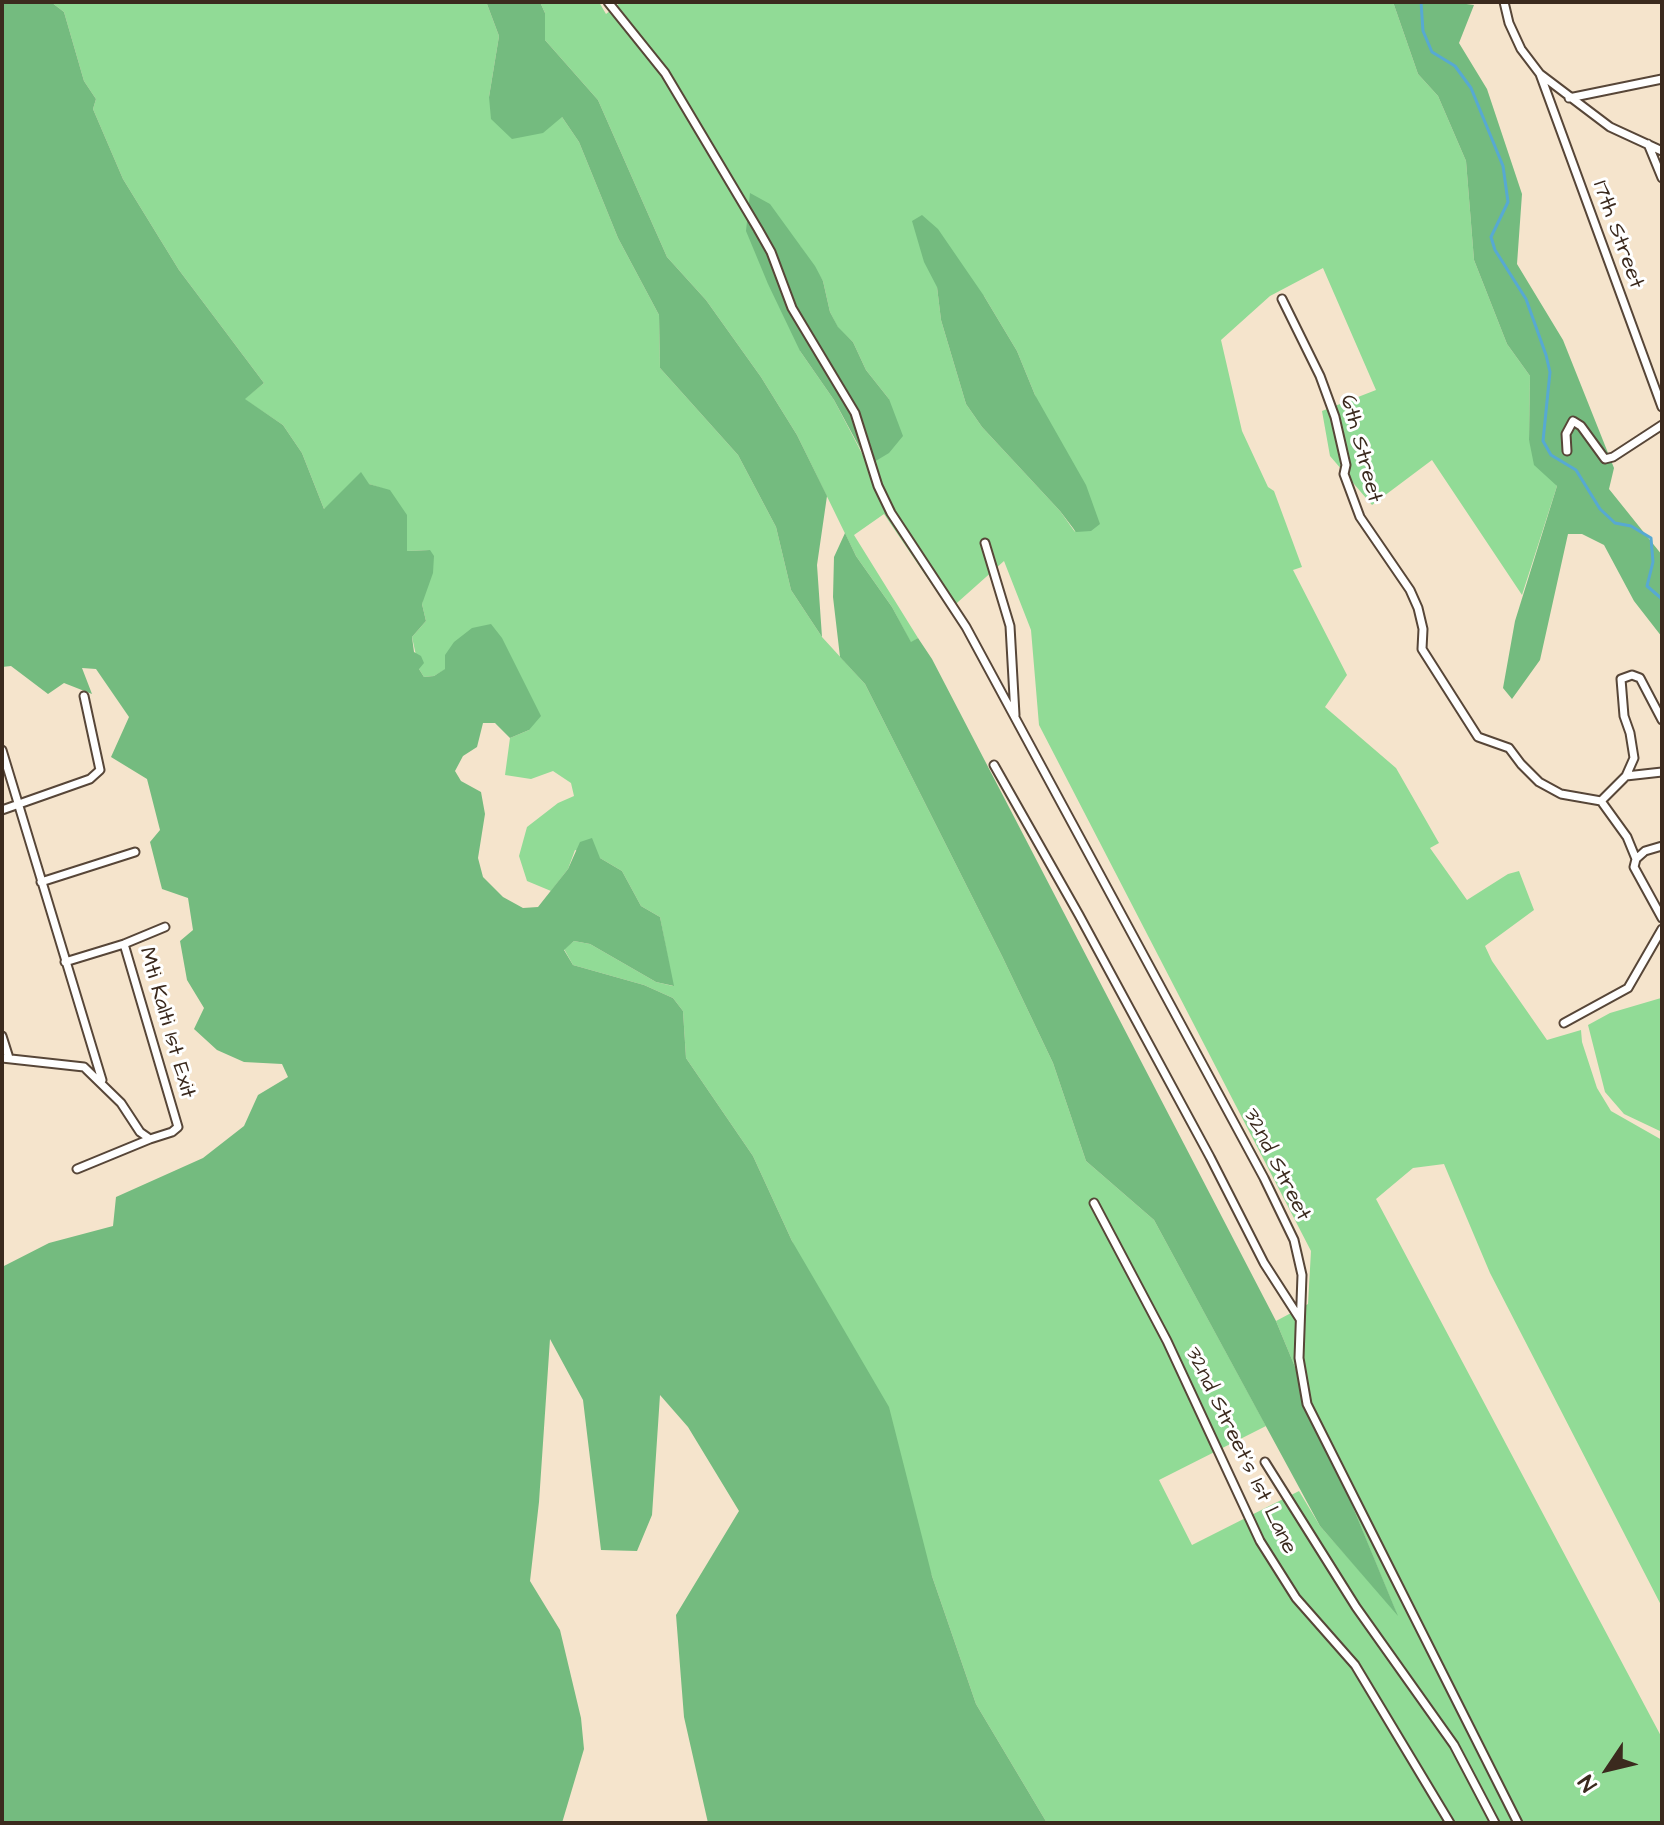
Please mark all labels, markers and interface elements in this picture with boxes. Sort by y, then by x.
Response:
street label: 17th Street [1585,177,1649,293]
street label: 6th Street [1333,392,1387,506]
street label: Mti Kalti 1st Exit [132,945,200,1101]
street label: 32nd Street [1236,1104,1316,1226]
street label: 32nd Street's 1st Lane [1178,1343,1302,1559]
north arrow [1568,1729,1648,1809]
text: N [1571,1769,1605,1798]

